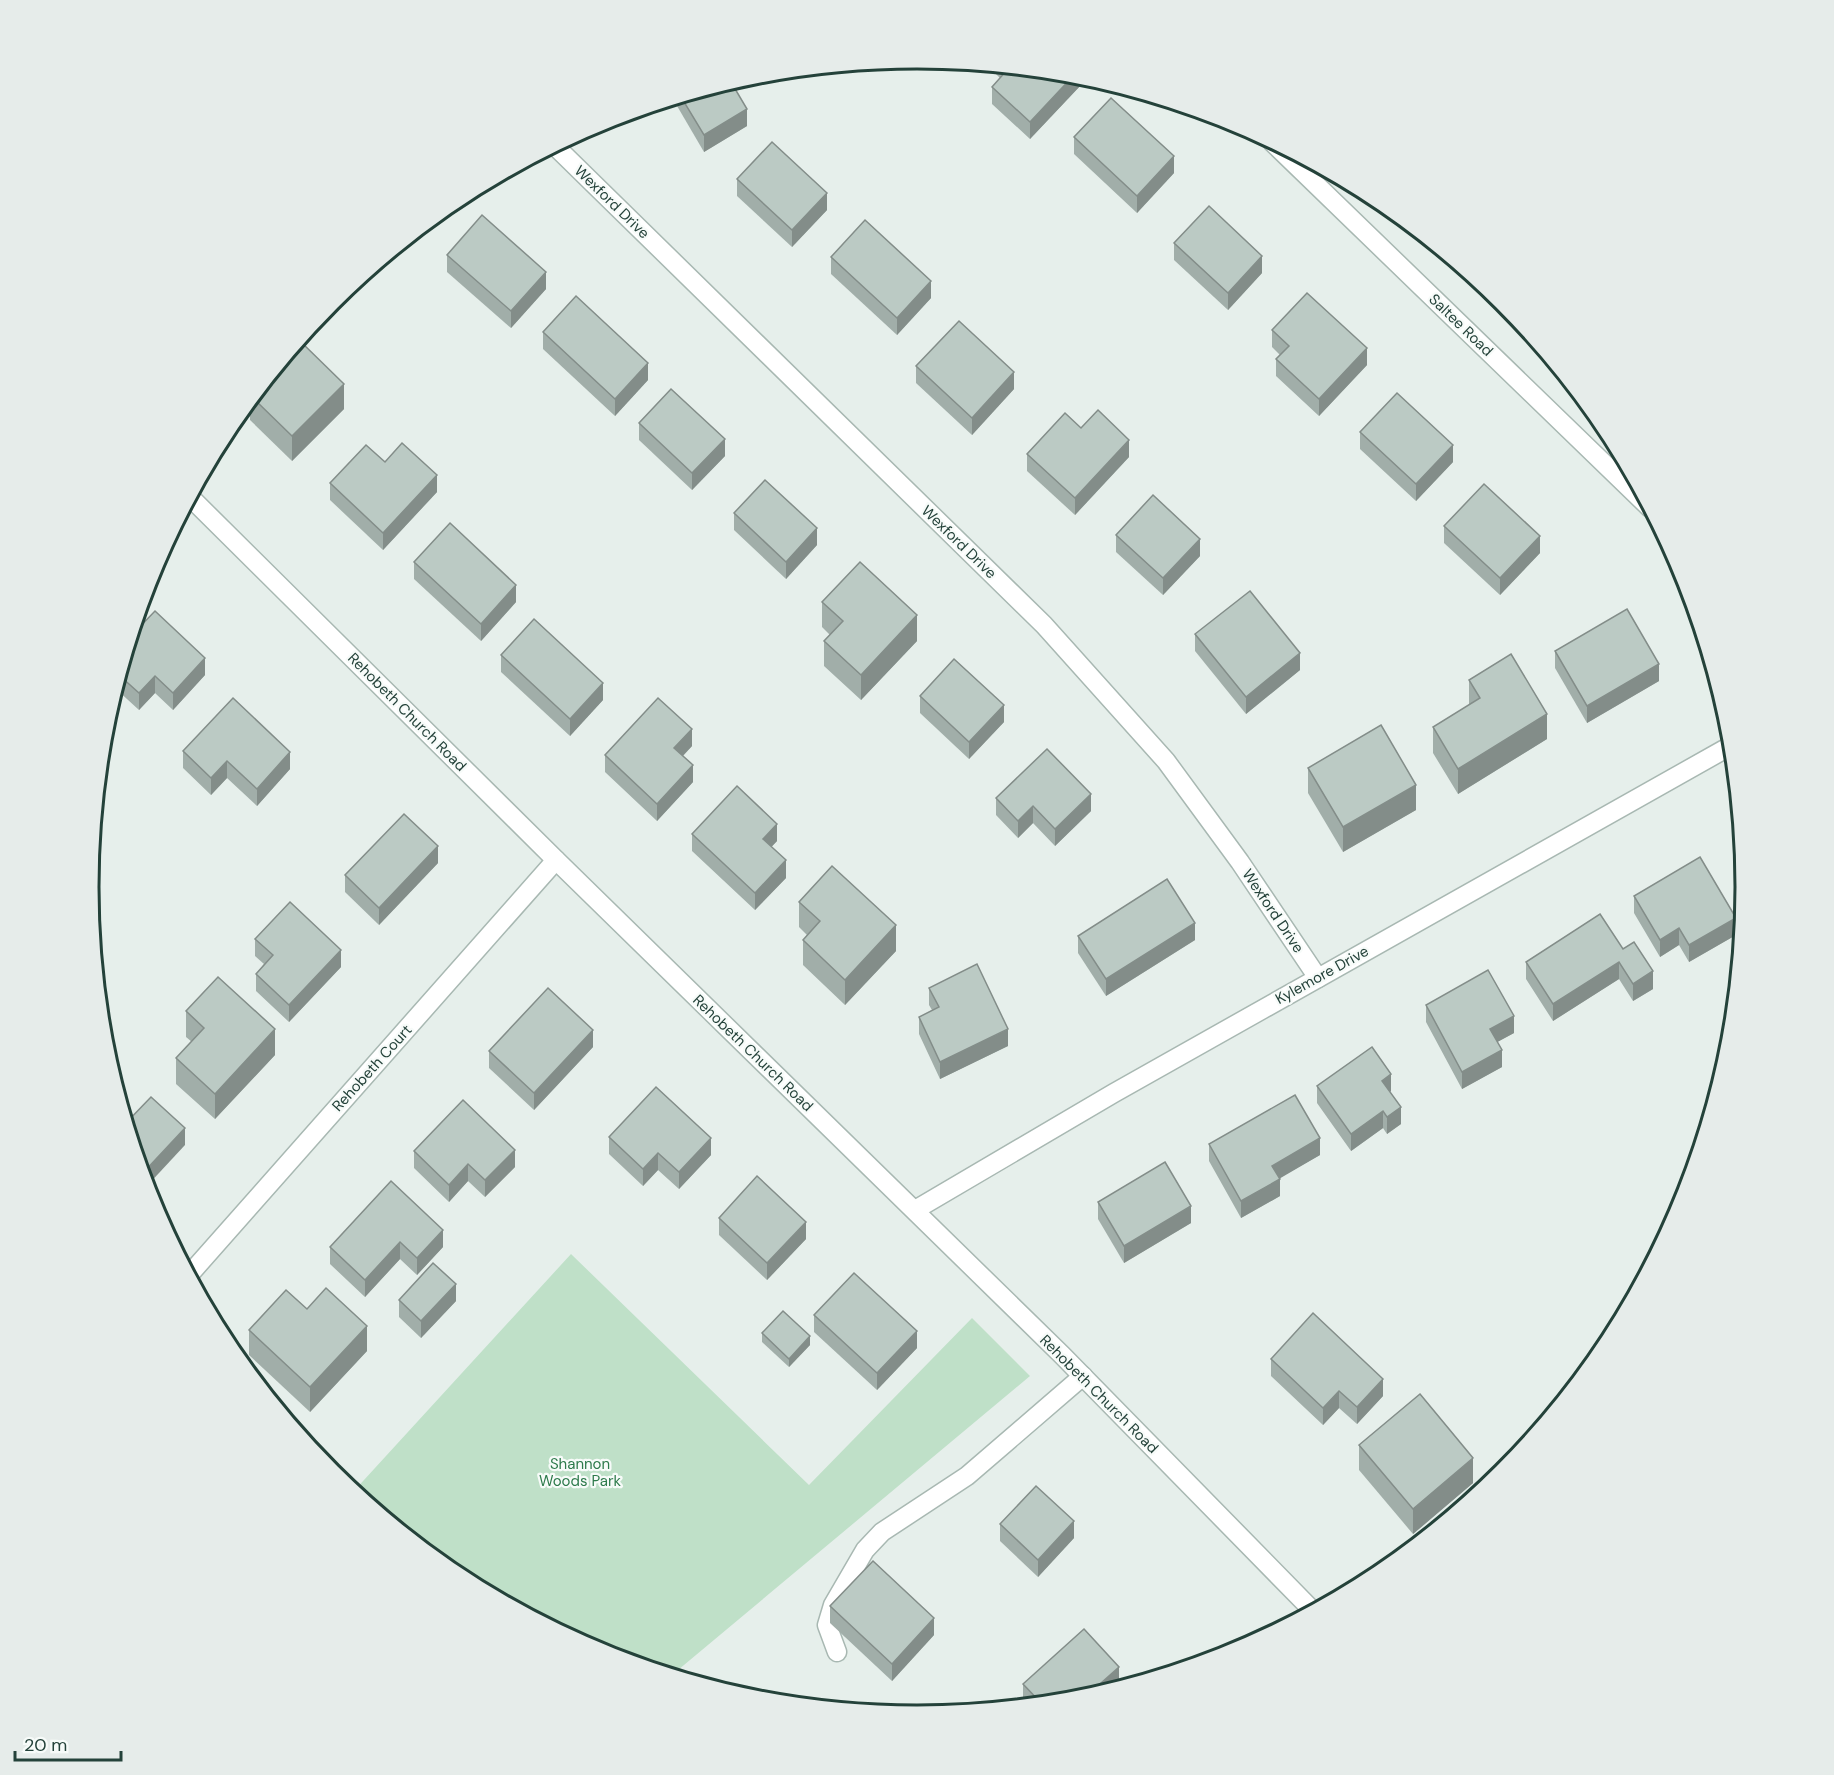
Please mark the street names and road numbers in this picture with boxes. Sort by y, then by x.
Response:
street label: Wexford Drive [570,161,654,243]
street label: Saltee Road [1425,289,1497,361]
street label: Wexford Drive [917,501,1001,583]
street label: Rehobeth Church Road [343,648,471,776]
street label: Wexford Drive [1238,865,1308,957]
street label: Kylemore Drive [1272,941,1372,1009]
street label: Rehobeth Church Road [689,990,817,1116]
street label: Rehobeth Court [328,1020,416,1116]
street label: Rehobeth Church Road [1035,1330,1163,1458]

